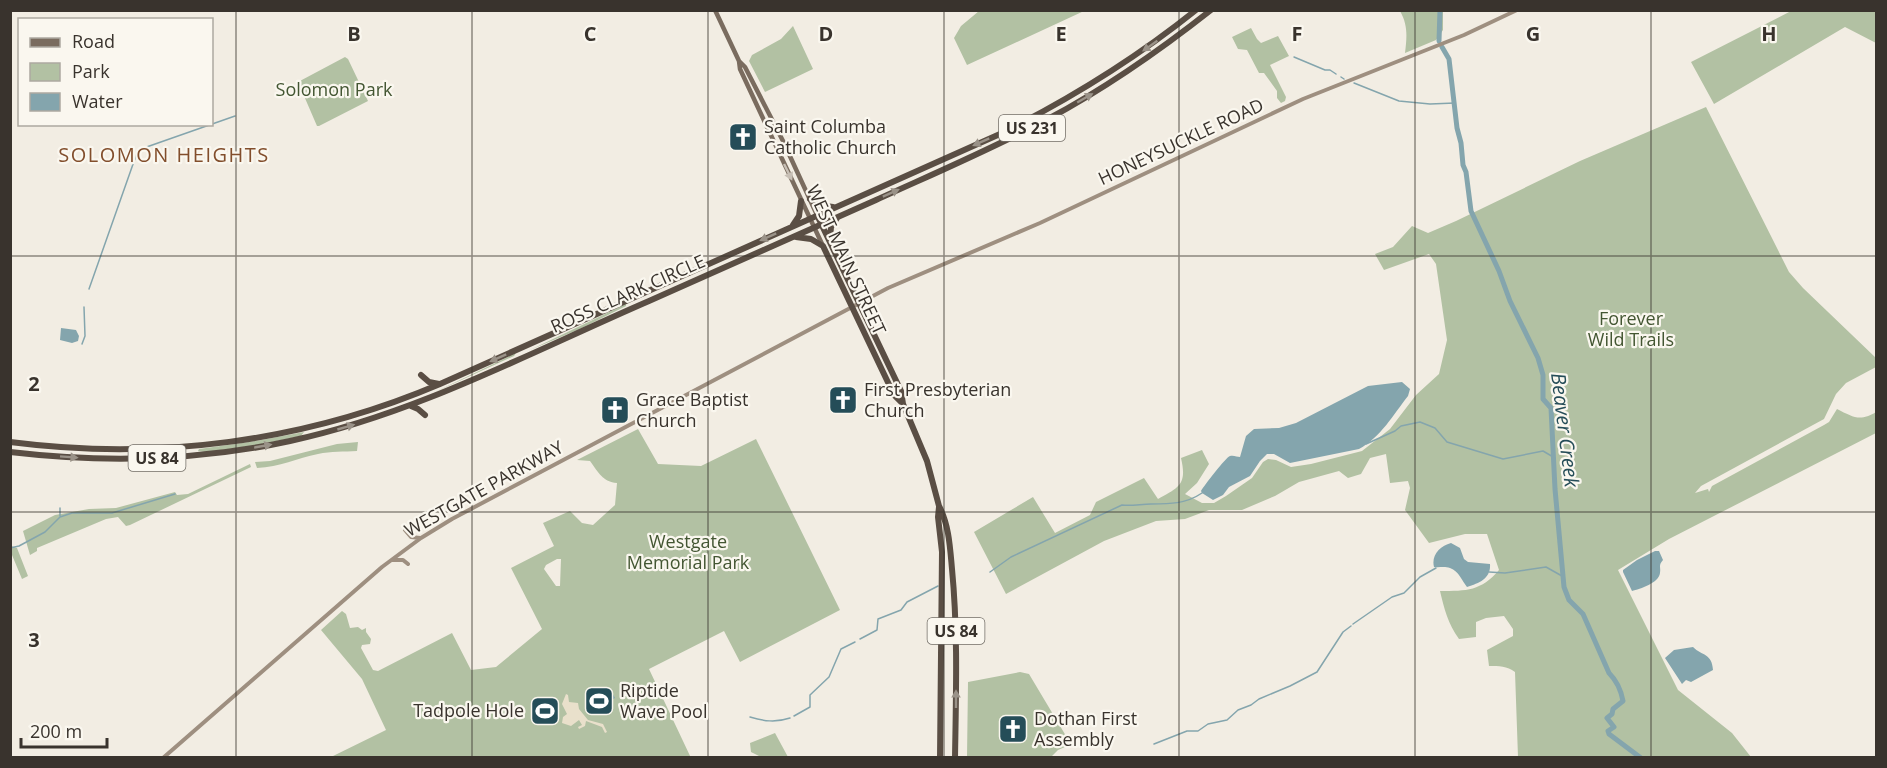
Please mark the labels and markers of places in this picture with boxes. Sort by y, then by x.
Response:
place label: Saint Columba Catholic Church [764,114,896,159]
church icon: Saint Columba Catholic Church [727,121,759,153]
place label: First Presbyterian Church [864,377,1011,422]
church icon: First Presbyterian Church [827,384,859,416]
place label: Grace Baptist Church [636,387,748,432]
church icon: Grace Baptist Church [599,394,631,426]
place label: Riptide Wave Pool [620,678,707,723]
sports icon: Riptide Wave Pool [583,685,615,717]
sports icon: Tadpole Hole [529,695,561,727]
place label: Tadpole Hole [413,698,524,722]
place label: Dothan First Assembly [1034,706,1137,751]
church icon: Dothan First Assembly [997,713,1029,745]

